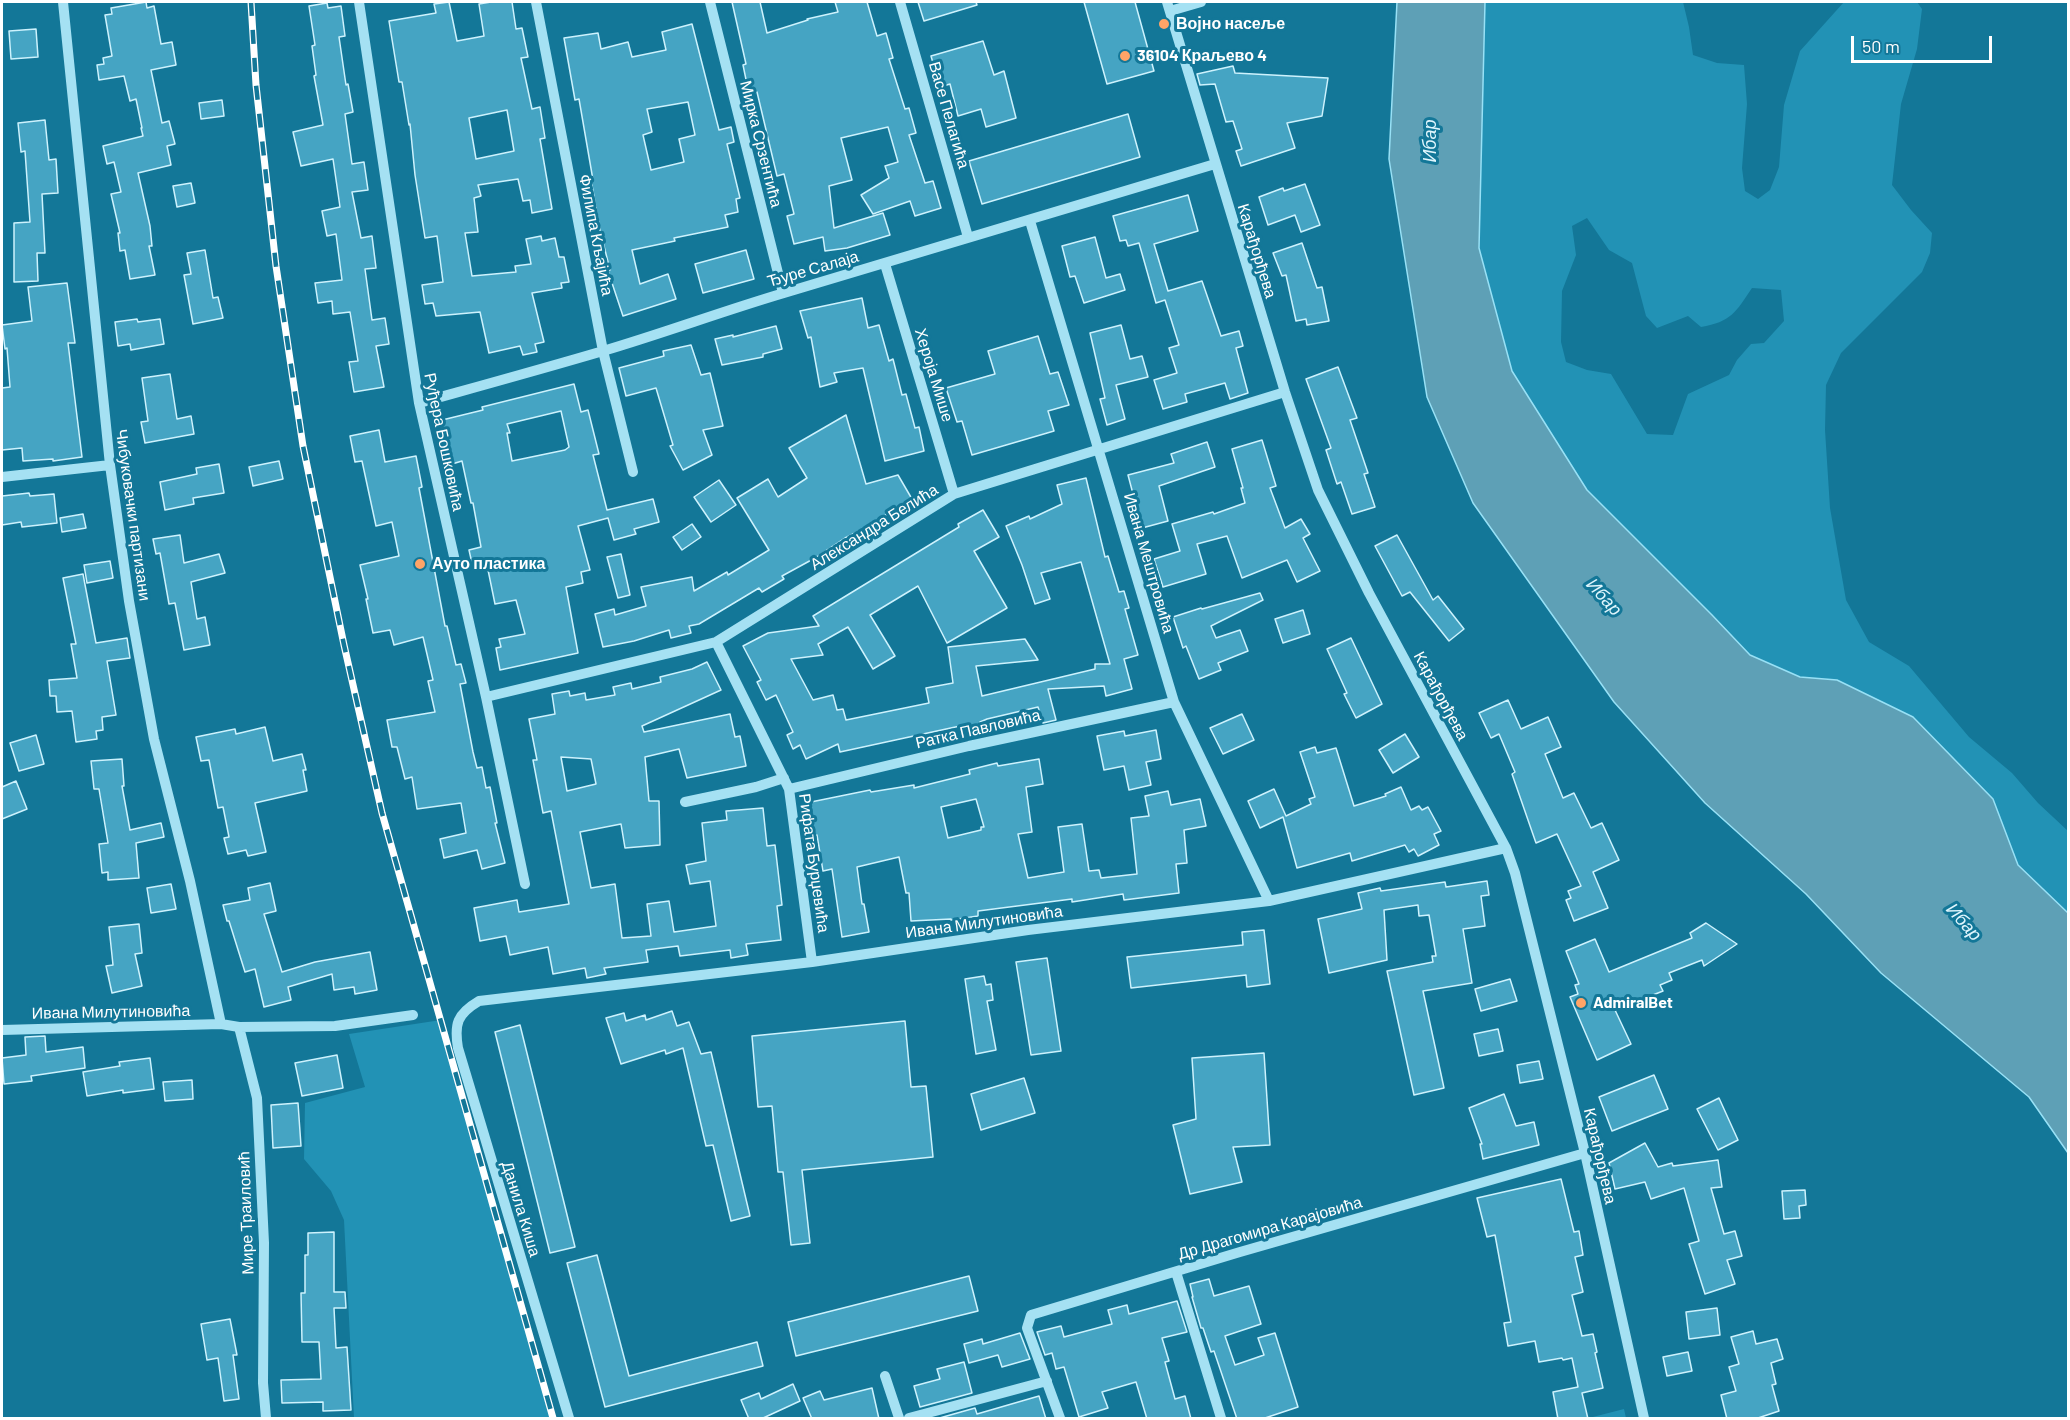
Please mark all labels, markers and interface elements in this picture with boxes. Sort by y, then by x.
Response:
place label: Војно насеље [1176,14,1285,34]
marker: Војно насеље [1157,17,1171,31]
scale bar [1854,24,1995,62]
text: 50 m [1862,35,1900,57]
place label: 36104 Краљево 4 [1137,46,1267,66]
marker: 36104 Краљево 4 [1118,49,1132,63]
street label: Васе Пелагића [925,59,973,171]
street label: Мирка Срзентића [736,79,786,209]
water label: Ибар [1419,119,1441,163]
street label: Филипа Кљајића [575,173,617,297]
street label: Карађорђева [1234,201,1280,301]
street label: Ђуре Салаја [765,247,861,291]
street label: Хероја Мише [911,326,957,424]
street label: Руђера Бошковића [420,371,468,513]
street label: Чибуковачки партизани [111,428,155,602]
street label: Александра Белића [807,480,941,574]
street label: Ивана Мештровића [1120,491,1178,635]
place label: Ауто пластика [432,554,545,574]
marker: Ауто пластика [413,557,427,571]
water label: Ибар [1582,574,1626,620]
street label: Карађорђева [1410,648,1472,744]
street label: Ратка Павловића [914,705,1042,753]
street label: Рифата Бурџевића [795,792,833,934]
water label: Ибар [1942,899,1986,945]
street label: Ивана Милутиновића [904,901,1064,943]
place label: AdmiralBet [1593,993,1673,1013]
marker: AdmiralBet [1574,996,1588,1010]
street label: Ивана Милутиновића [32,1001,190,1023]
street label: Карађорђева [1580,1106,1620,1206]
street label: Мире Траиловић [234,1151,258,1275]
street label: Данила Киша [497,1159,545,1259]
street label: Др Драгомира Карајовића [1176,1193,1364,1263]

